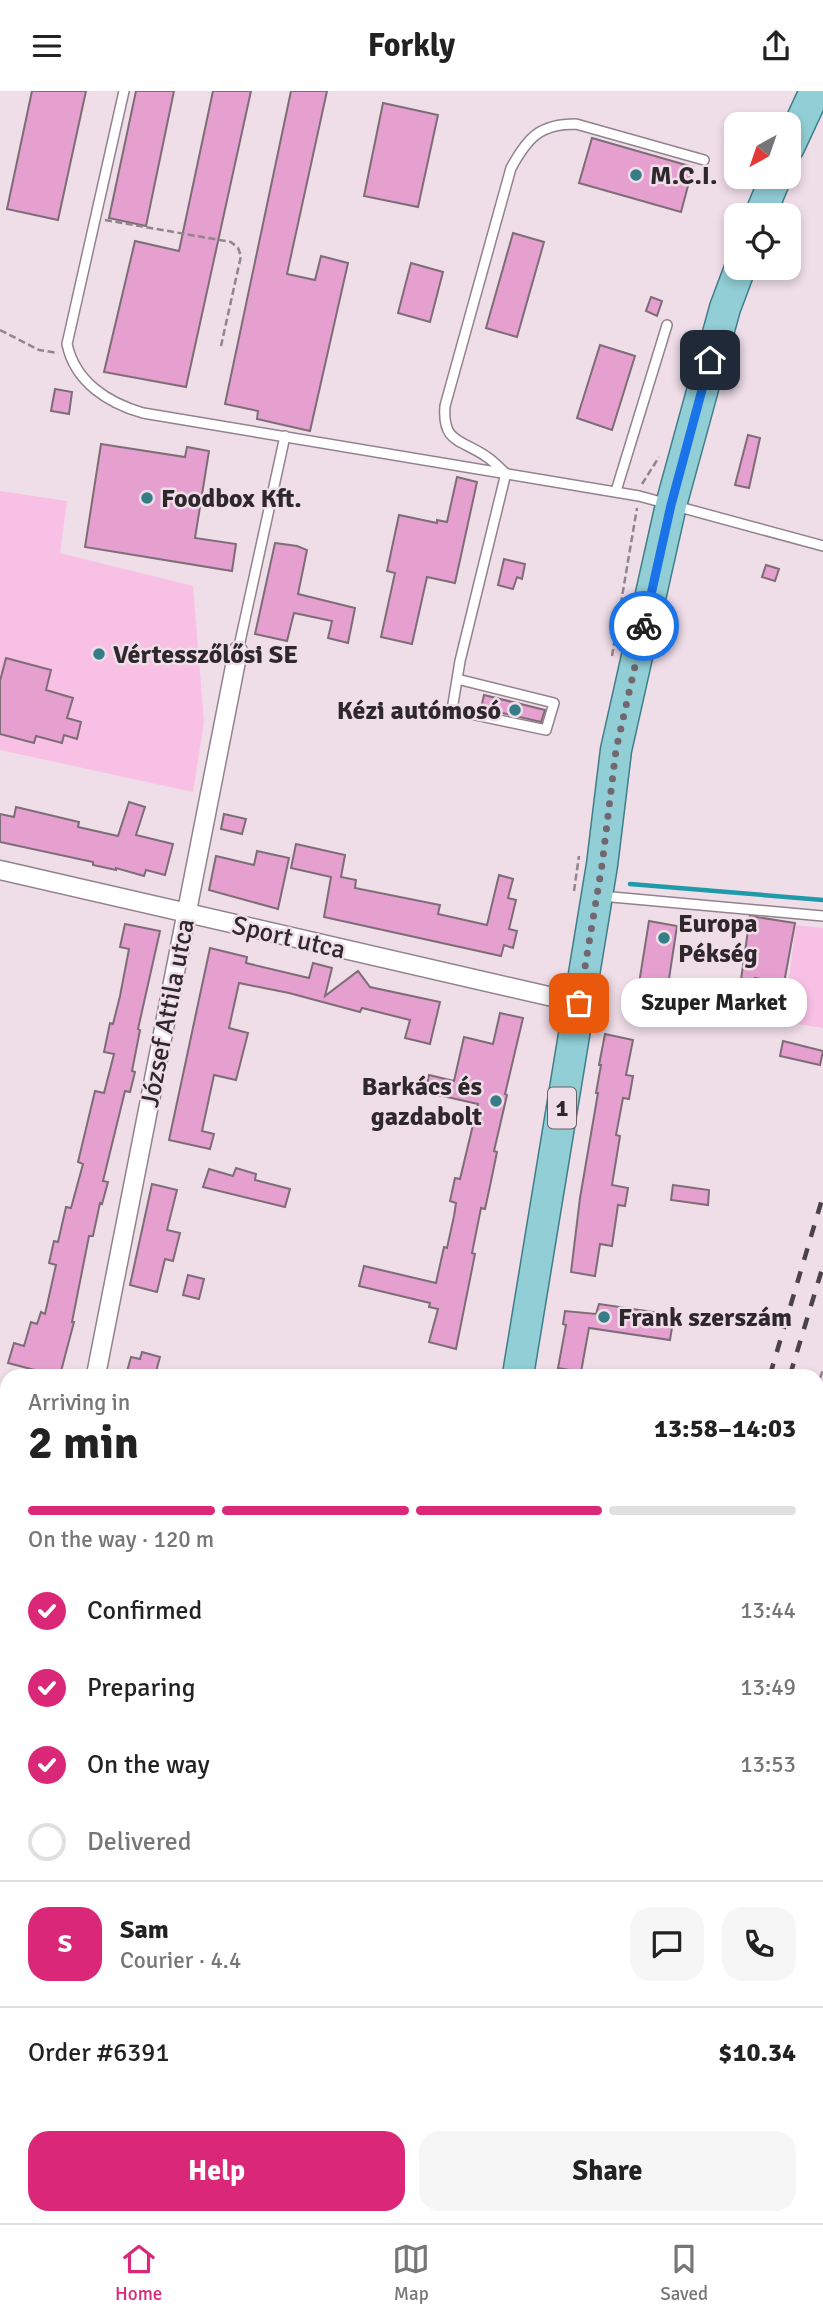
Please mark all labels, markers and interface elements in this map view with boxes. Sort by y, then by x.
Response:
text: Forkly [368,26,455,65]
icon: menu [28,27,66,65]
icon: share [757,27,795,65]
north arrow [724,112,802,189]
map controls [724,112,801,280]
place label: M.C.I. [650,160,718,192]
marker: M.C.I. [628,167,644,183]
button: locate [724,203,801,280]
pin [680,330,740,390]
icon: home [691,341,729,379]
place label: Foodbox Kft. [161,483,302,515]
marker: Foodbox Kft. [139,490,155,506]
courier [609,591,679,661]
icon: bike [625,607,663,645]
place label: Vértesszőlősi SE [113,639,298,671]
marker: Vértesszőlősi SE [91,646,107,662]
place label: Kézi autómosó [337,695,501,727]
marker: Kézi autómosó [507,702,523,718]
place label: Europa Pékség [678,908,758,970]
street label: Sport utca [229,909,348,967]
street label: József Attila utca [134,916,202,1110]
marker: Europa Pékség [656,930,672,946]
pin [549,973,609,1033]
callout: Szuper Market [621,979,806,1027]
icon: bag [560,984,598,1022]
text: Szuper Market [641,988,787,1017]
place label: Barkács és gazdabolt [362,1071,482,1133]
road number: 1 [548,1087,576,1128]
marker: Barkács és gazdabolt [488,1093,504,1109]
place label: Frank szerszám [618,1302,792,1334]
marker: Frank szerszám [596,1309,612,1325]
text: Arriving in [28,1388,130,1417]
text: 13:58–14:03 [654,1413,796,1445]
text: 2 min [28,1415,139,1471]
text: On the way · 120 m [28,1525,214,1554]
icon: check [28,1592,66,1630]
text: Confirmed [87,1595,202,1627]
text: 13:44 [740,1596,796,1625]
icon: check [28,1669,66,1707]
text: Preparing [87,1672,195,1704]
text: 13:49 [740,1673,796,1702]
icon: check [28,1746,66,1784]
text: On the way [87,1749,210,1781]
text: 13:53 [740,1750,796,1779]
text: Delivered [87,1826,192,1858]
button: chat [630,1907,704,1981]
button: phone [722,1907,796,1981]
text: Sam [120,1914,169,1946]
text: S [58,1928,72,1960]
text: Courier · 4.4 [120,1946,241,1975]
text: Order #6391 [28,2037,169,2069]
text: $10.34 [718,2037,796,2069]
button: Help [28,2131,405,2211]
button: Share [419,2131,796,2211]
tab: Home [115,2240,162,2306]
tab: Map [392,2240,430,2306]
tab: Saved [660,2240,708,2306]

